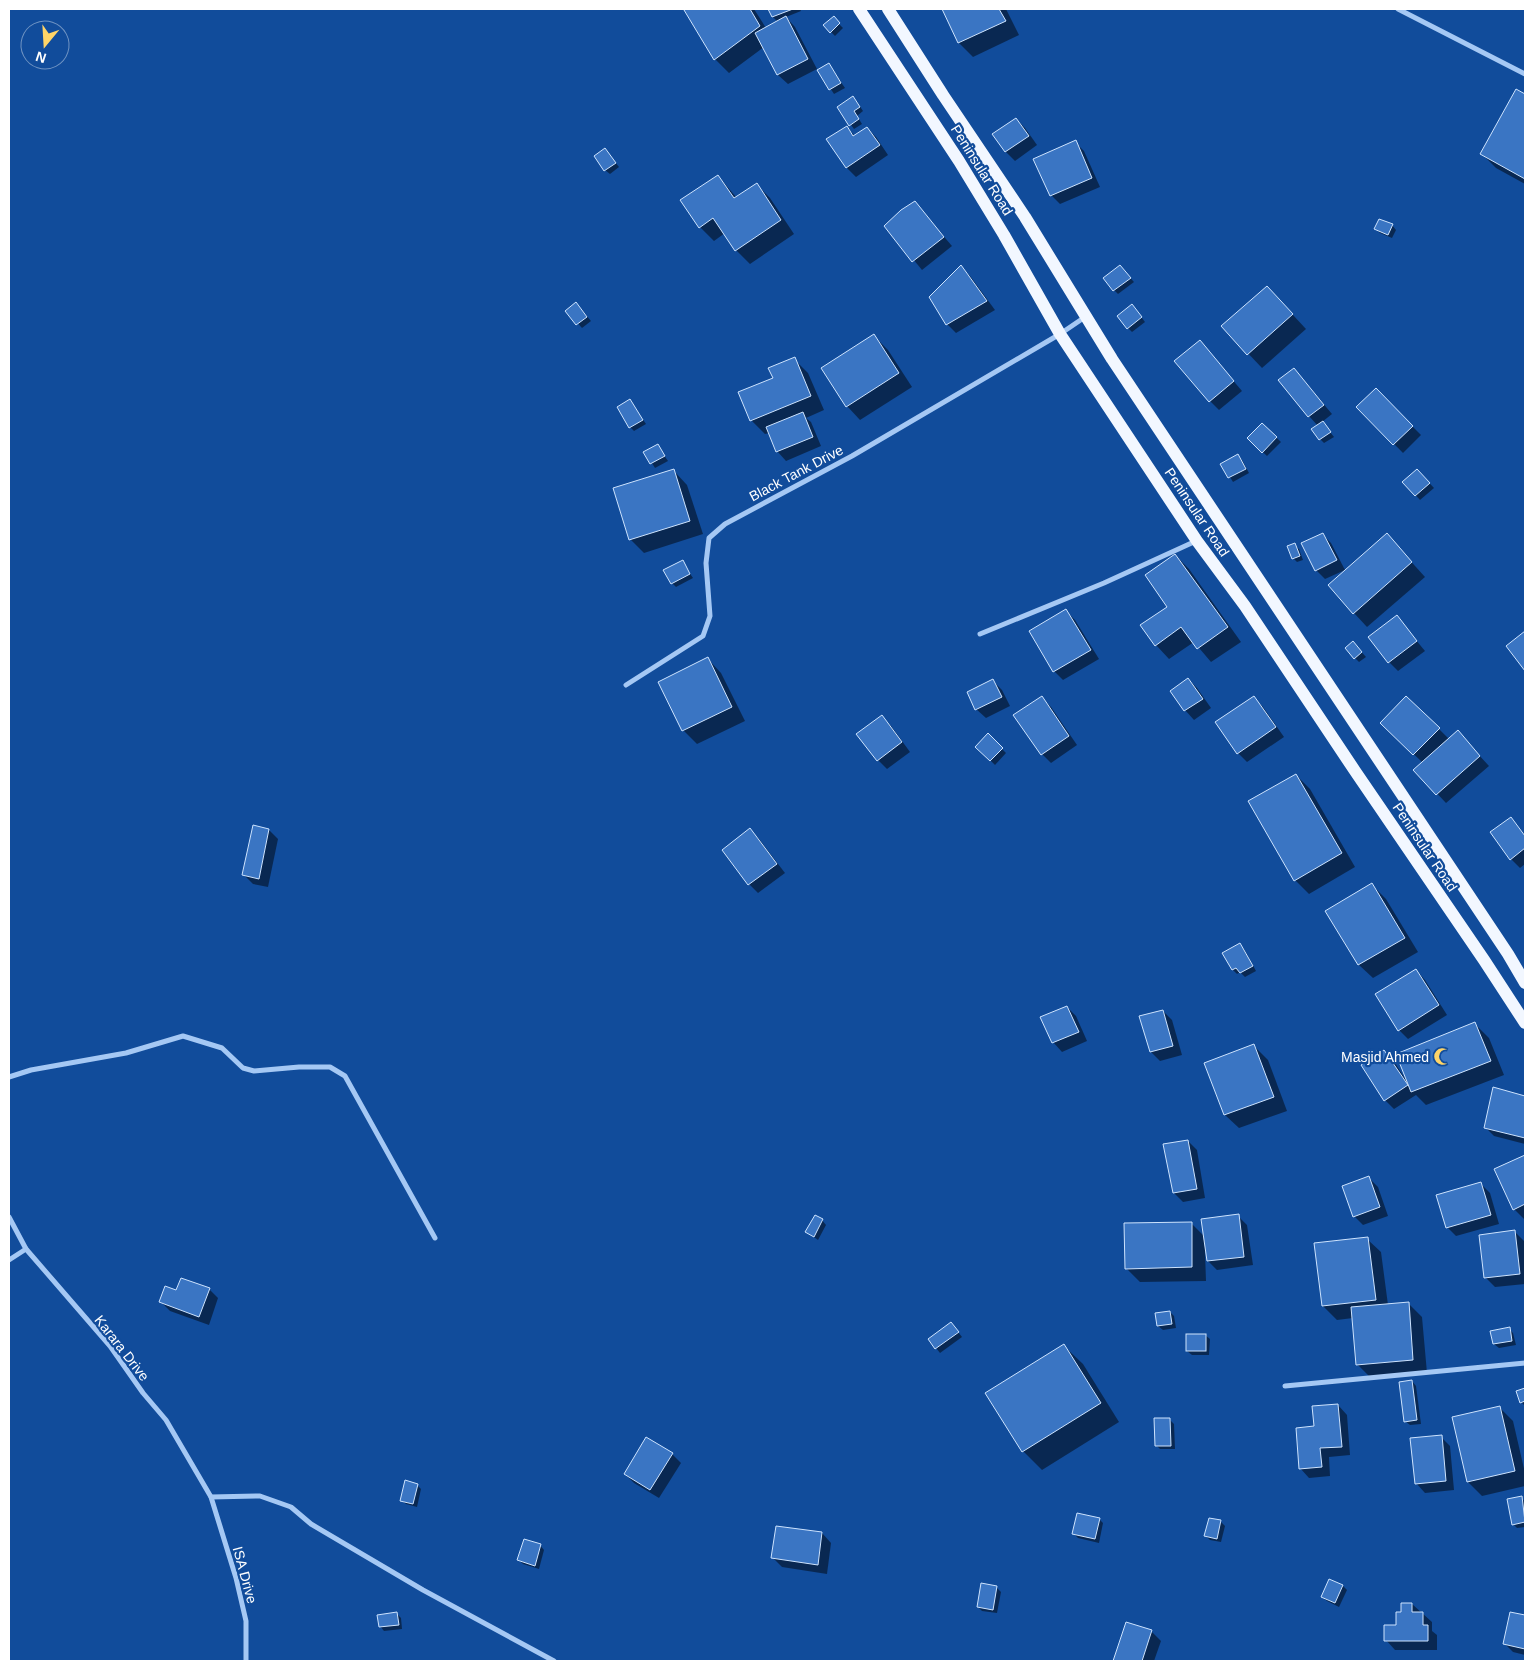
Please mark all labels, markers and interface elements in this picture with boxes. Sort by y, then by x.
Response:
north arrow [20,20,70,70]
text: N [34,48,48,67]
street label: Peninsular Road [948,122,1016,218]
street label: Black Tank Drive [746,441,846,504]
street label: Peninsular Road [1161,465,1233,559]
street label: Peninsular Road [1389,800,1461,894]
mosque icon: Masjid Ahmed [1433,1047,1453,1067]
place label: Masjid Ahmed [1341,1049,1429,1065]
street label: Karara Drive [92,1312,153,1384]
street label: ISA Drive [230,1545,260,1605]

